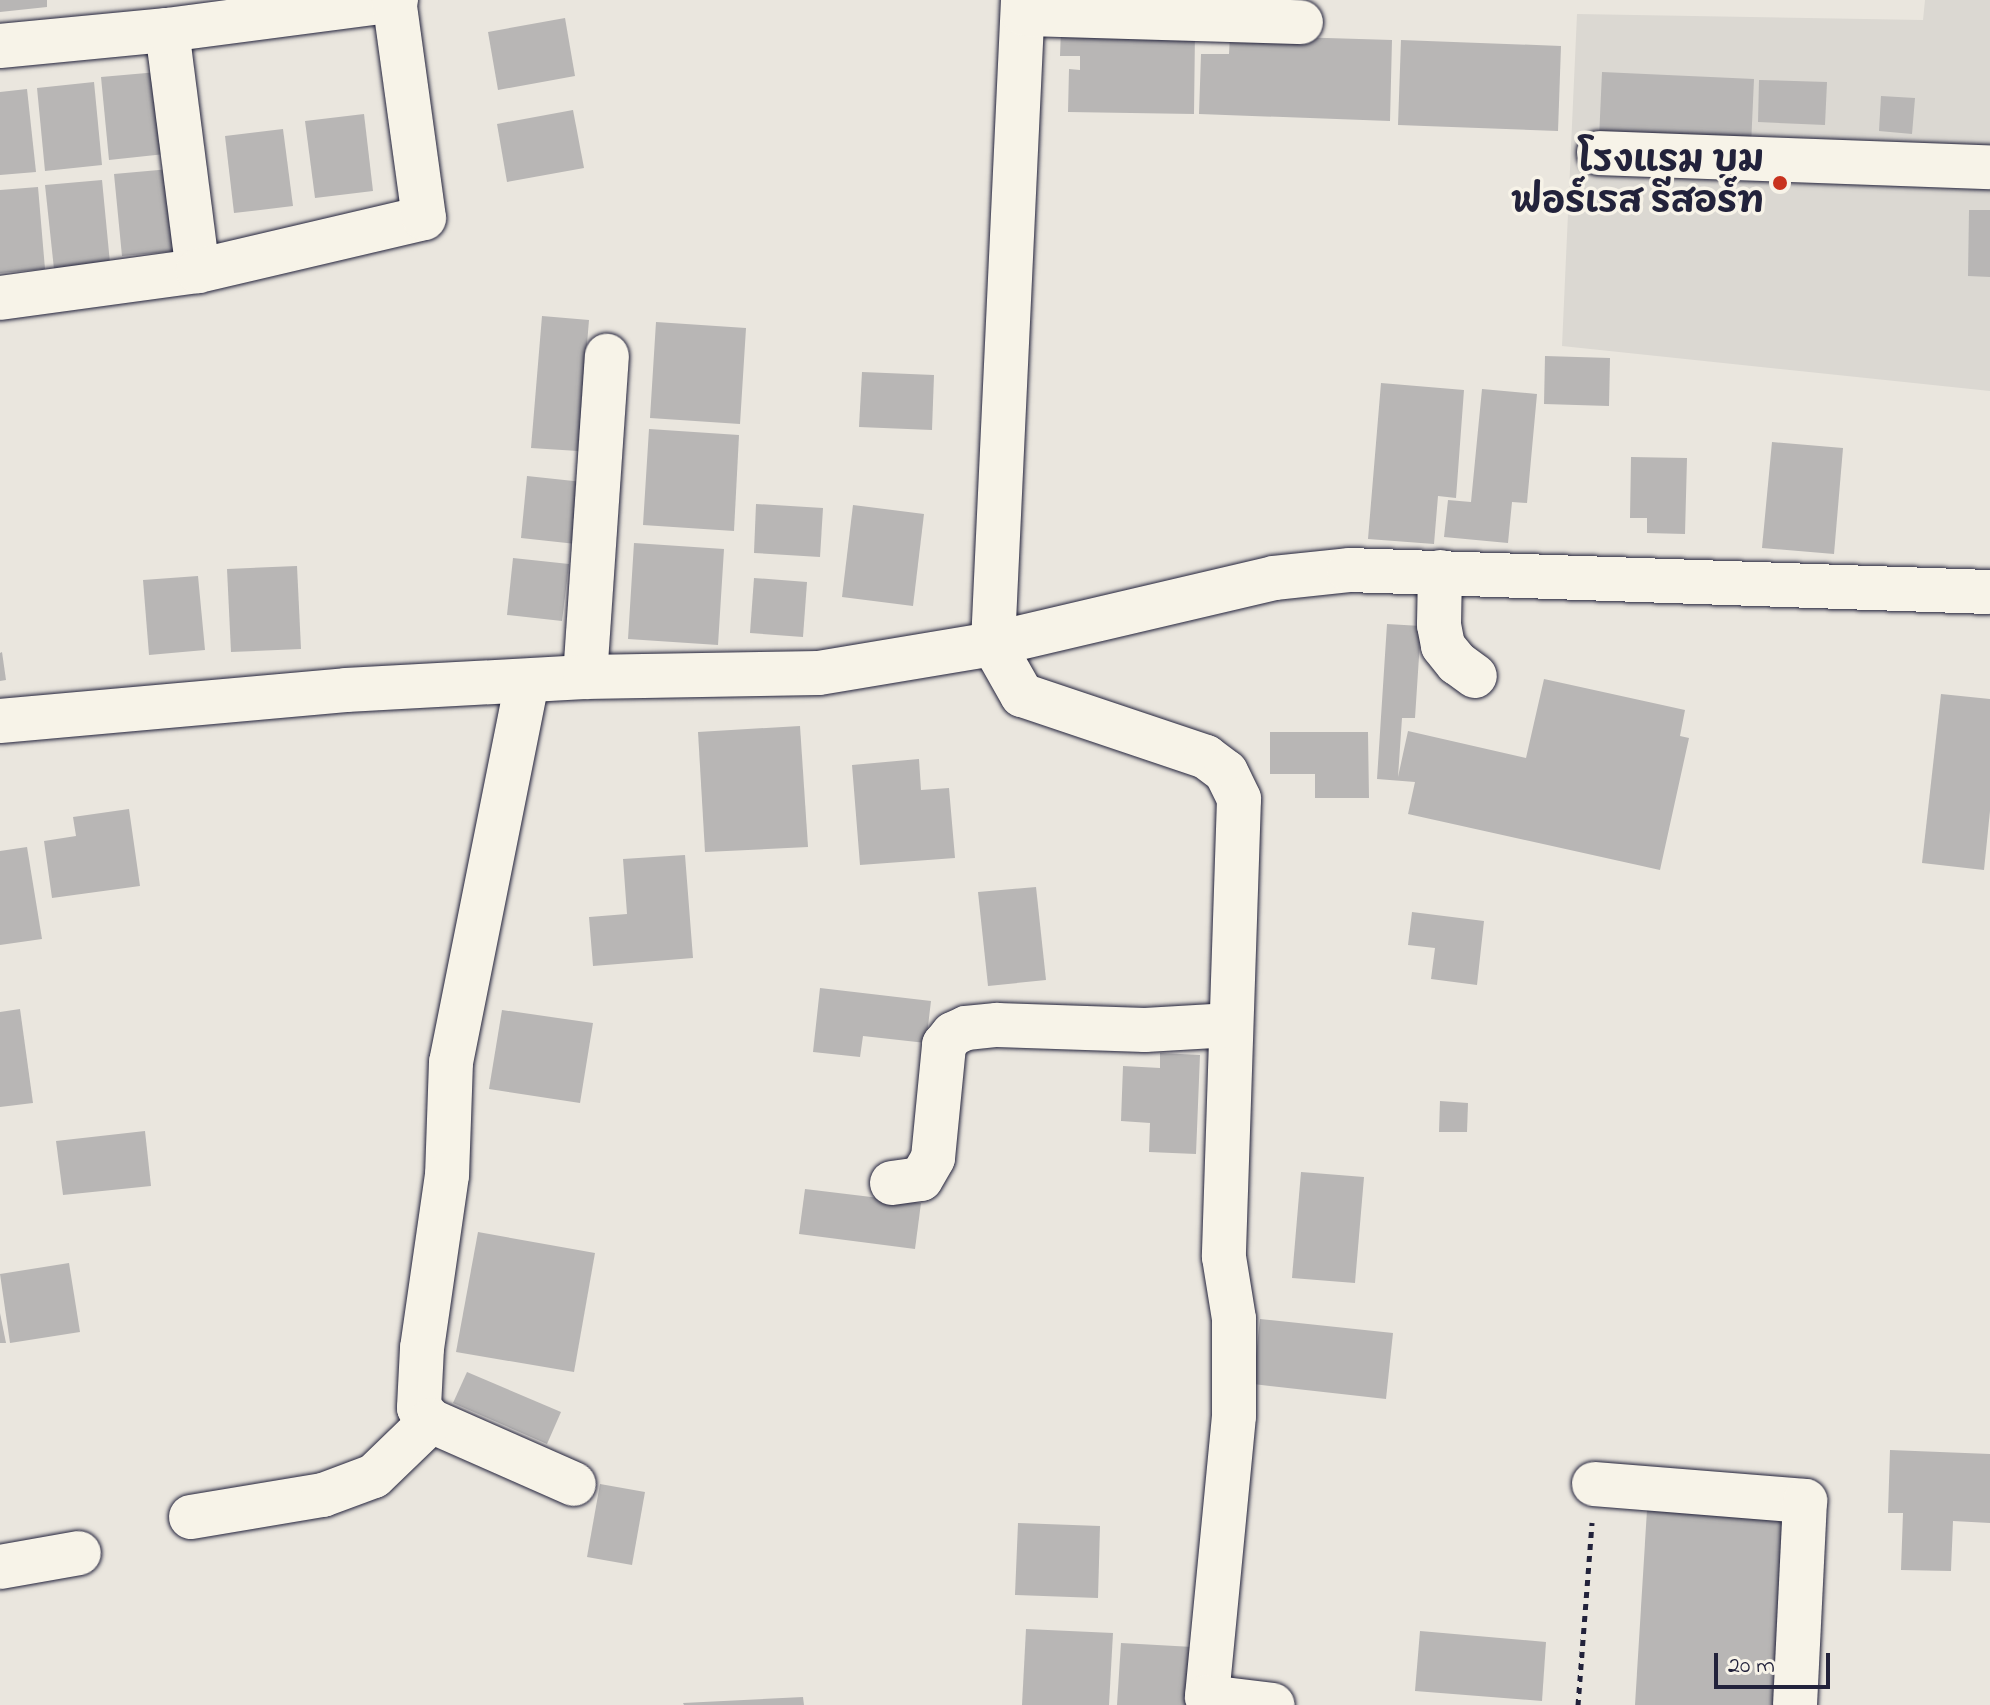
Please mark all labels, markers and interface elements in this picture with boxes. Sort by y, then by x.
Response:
place label: โรงแรม บูม ฟอร์เรส รีสอร์ท [1511,140,1764,225]
marker: โรงแรม บูม ฟอร์เรส รีสอร์ท [1771,174,1789,192]
scale bar [1718,1637,1834,1687]
text: 20 m [1728,1649,1775,1684]

